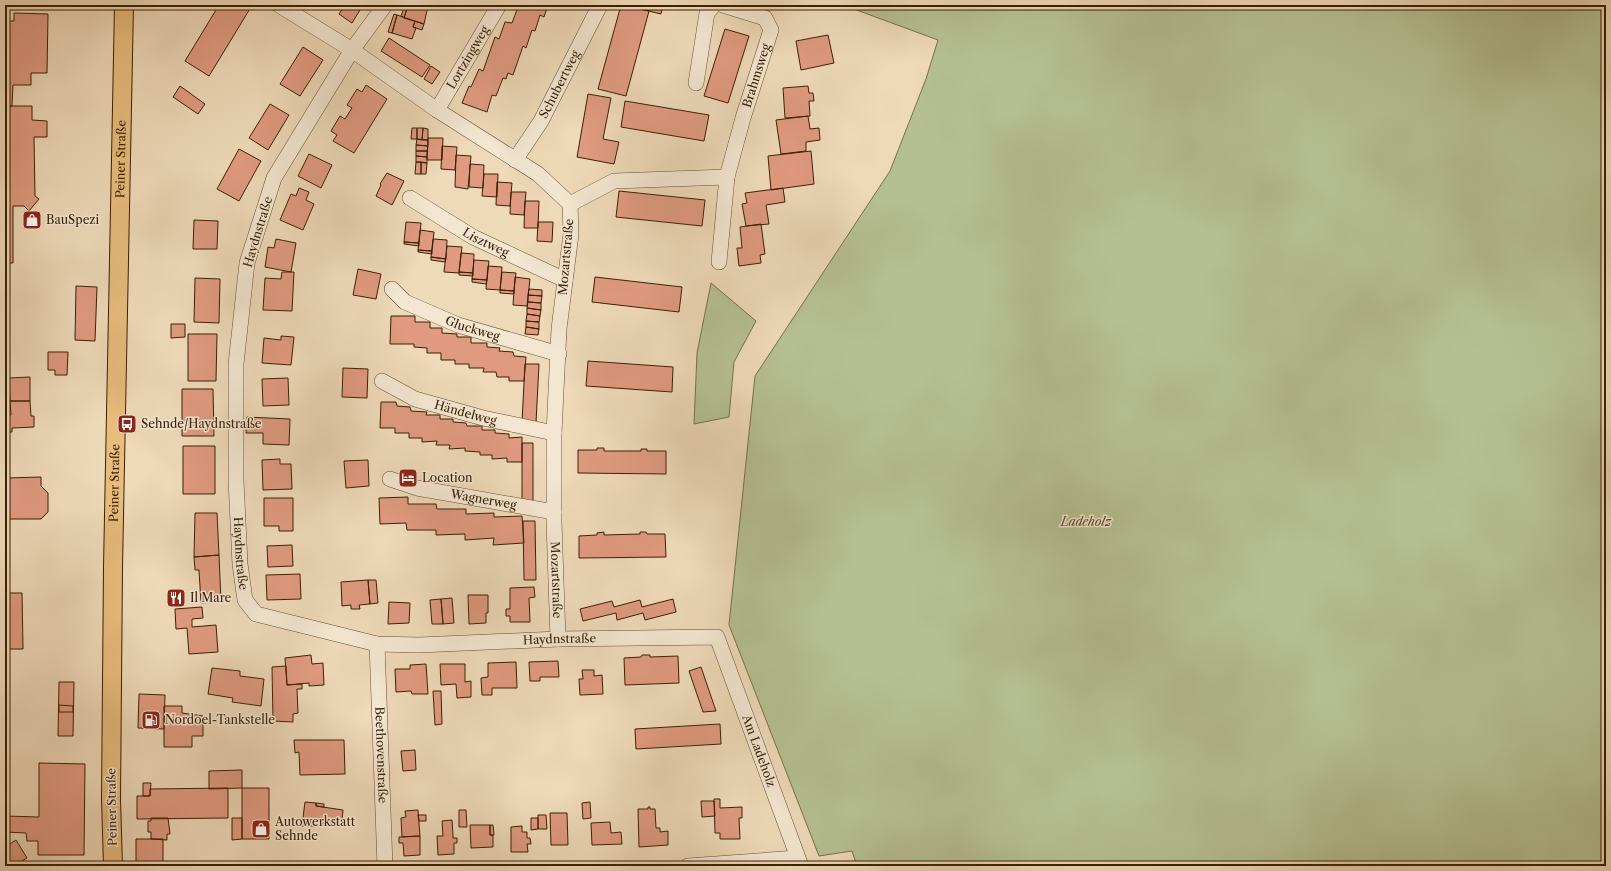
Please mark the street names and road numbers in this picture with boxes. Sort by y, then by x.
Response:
street label: Lortzingweg [443,22,492,92]
street label: Brahmsweg [739,41,773,109]
street label: Schubertweg [536,47,583,121]
street label: Peiner Straße [112,120,129,198]
street label: Haydnstraße [240,194,275,269]
street label: Mozartstraße [555,218,576,296]
street label: Lisztweg [460,224,512,260]
street label: Gluckweg [443,312,502,344]
street label: Händelweg [433,397,499,428]
street label: Peiner Straße [106,444,122,522]
street label: Wagnerweg [448,486,518,512]
street label: Haydnstraße [231,516,252,591]
street label: Mozartstraße [548,541,565,619]
street label: Haydnstraße [523,631,596,648]
street label: Beethovenstraße [372,706,391,804]
street label: Am Ladeholz [739,712,779,789]
street label: Peiner Straße [103,768,120,846]

